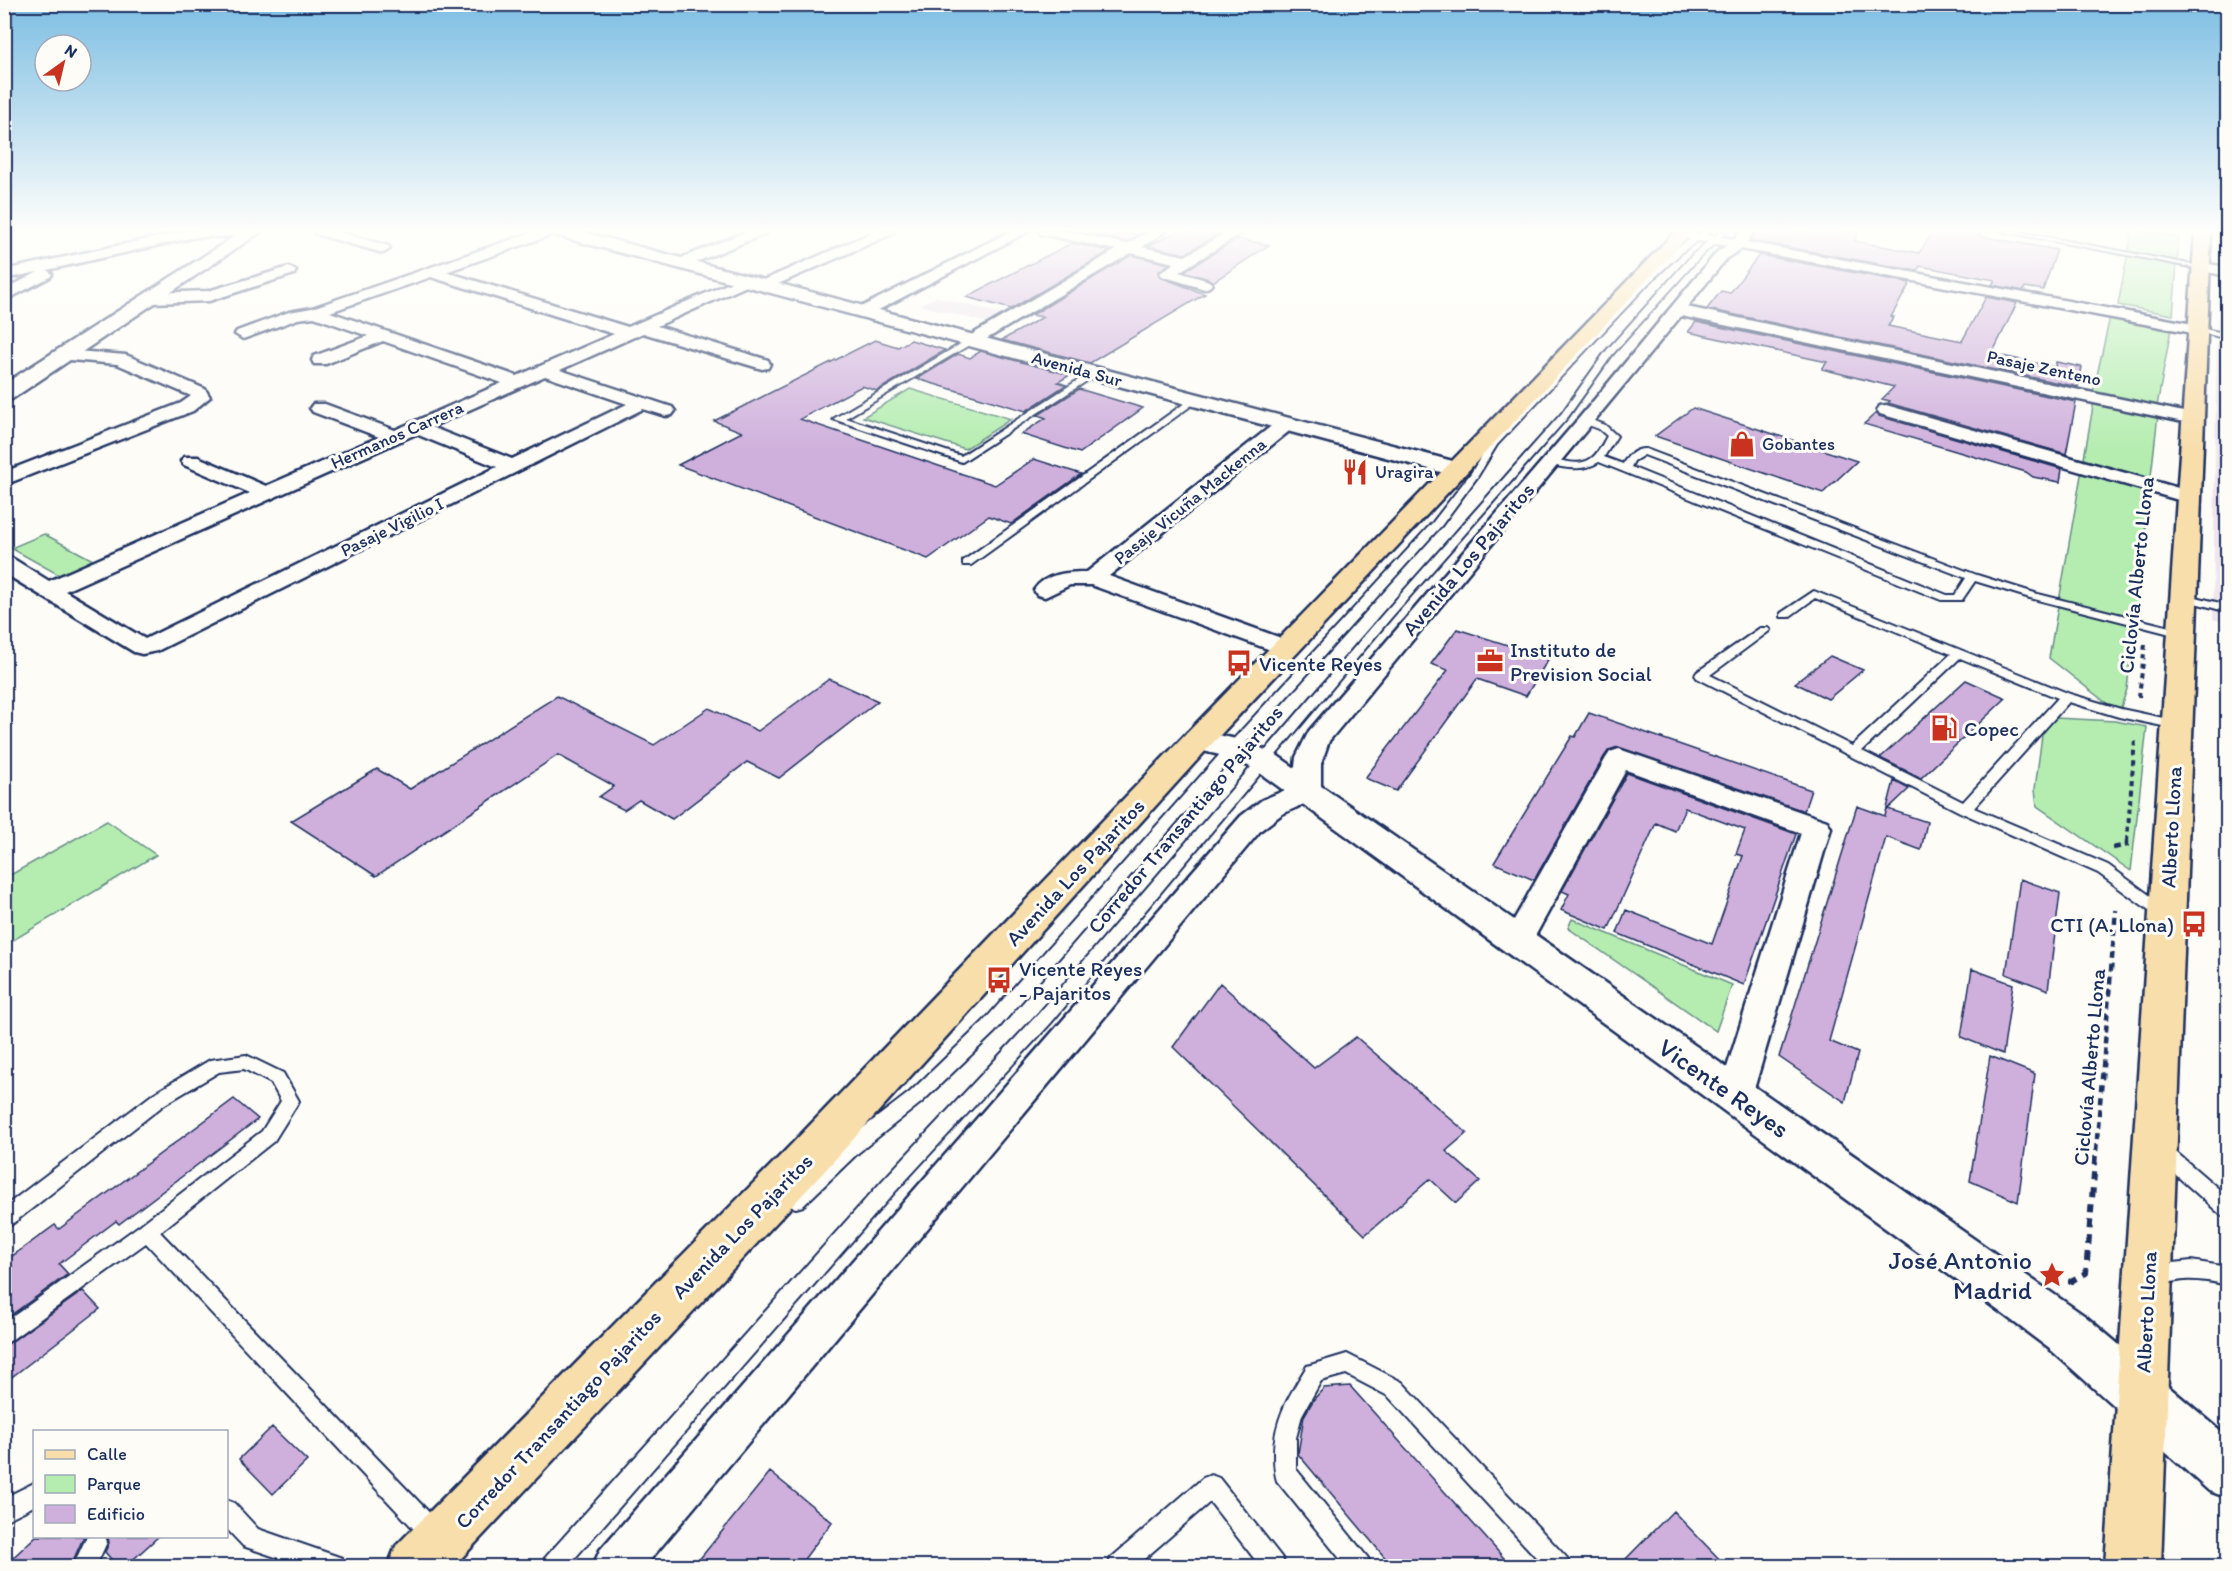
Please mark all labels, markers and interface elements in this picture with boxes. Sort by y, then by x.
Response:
north arrow [33,33,93,93]
text: N [61,40,81,62]
street label: Pasaje Zenteno [1985,345,2103,391]
street label: Avenida Sur [1029,346,1125,392]
street label: Hermanos Carrera [327,396,467,474]
shop icon: Gobantes [1727,429,1757,459]
street label: Pasaje Vicuña Mackenna [1109,432,1271,569]
place label: Gobantes [1762,433,1835,455]
restaurant icon: Uragira [1340,457,1370,487]
place label: Uragira [1375,461,1434,483]
street label: Ciclovía Alberto Llona [2113,475,2159,675]
street label: Avenida Los Pajaritos [1397,477,1539,641]
street label: Pasaje Vigilio I [337,493,447,561]
place label: Instituto de Prevision Social [1510,637,1652,686]
office icon: Instituto de Prevision Social [1475,646,1505,676]
bus stop icon: Vicente Reyes [1224,648,1254,678]
place label: Vicente Reyes [1259,651,1382,676]
street label: Corredor Transantiago Pajaritos [1082,700,1288,938]
fuel station icon: Copec [1929,713,1959,743]
place label: Copec [1964,716,2019,741]
street label: Alberto Llona [2155,765,2187,889]
street label: Avenida Los Pajaritos [1000,793,1150,951]
bus stop icon: CTI (A. Llona) [2179,909,2209,939]
place label: CTI (A. Llona) [2050,912,2174,937]
place label: Vicente Reyes - Pajaritos [1019,956,1142,1005]
bus stop icon: Vicente Reyes - Pajaritos [984,965,1014,995]
street label: Ciclovía Alberto Llona [2068,967,2110,1167]
street label: Vicente Reyes [1652,1031,1796,1145]
street label: Avenida Los Pajaritos [666,1148,818,1304]
place label: José Antonio Madrid [1889,1244,2032,1306]
street label: Alberto Llona [2130,1250,2162,1374]
place icon: José Antonio Madrid [2037,1260,2067,1290]
street label: Corredor Transantiago Pajaritos [450,1304,666,1534]
legend [33,1430,228,1538]
text: Calle [87,1443,127,1465]
text: Parque [87,1473,141,1495]
text: Edificio [87,1503,145,1525]

